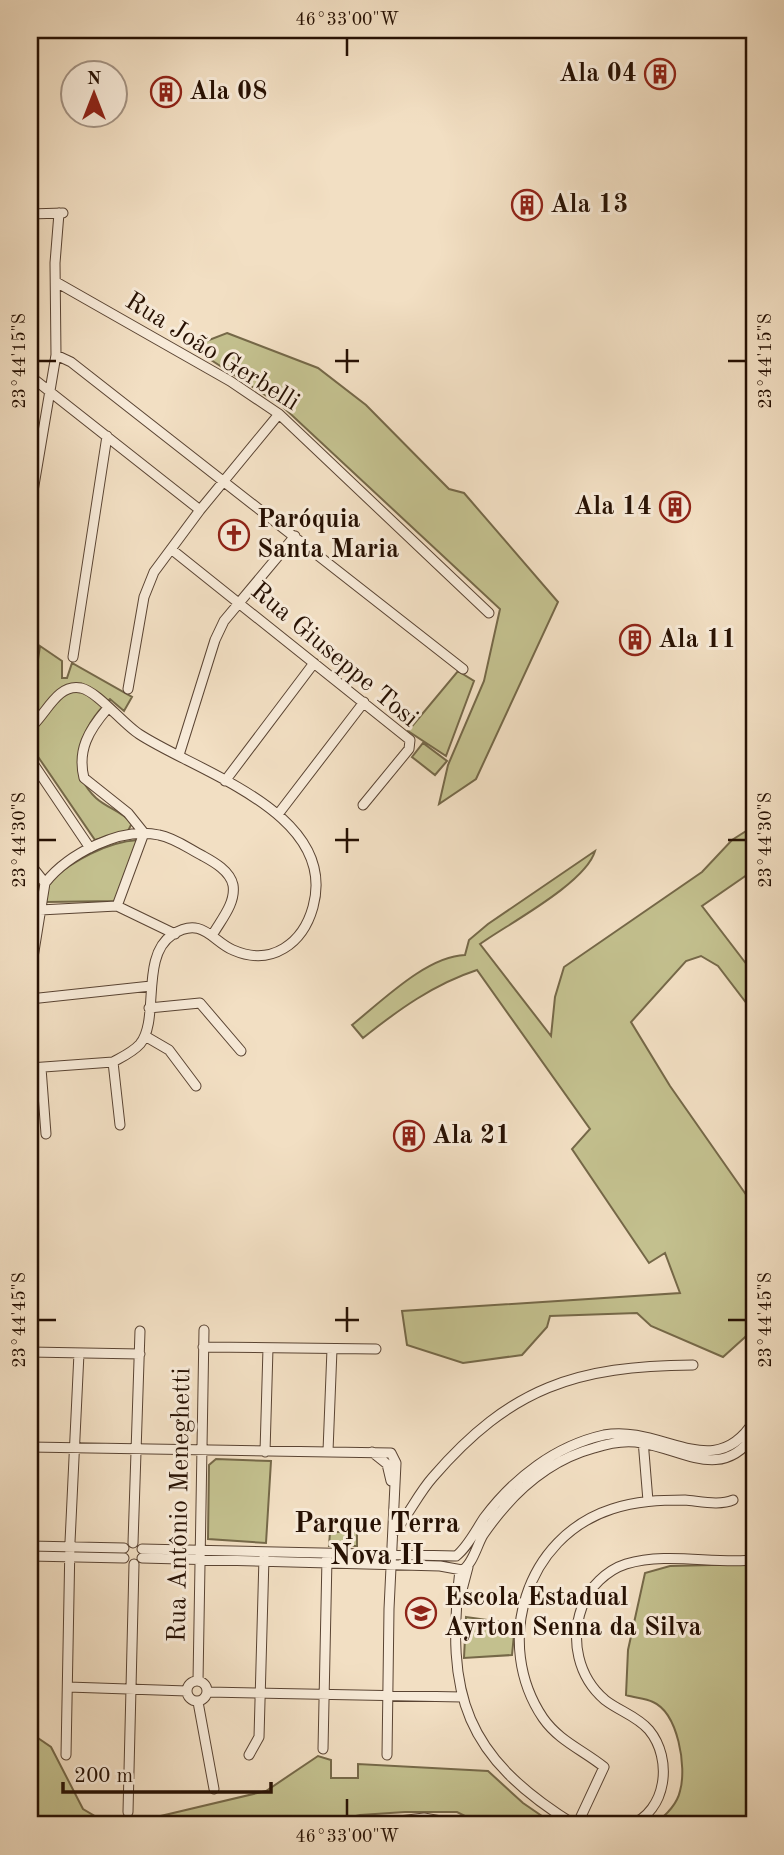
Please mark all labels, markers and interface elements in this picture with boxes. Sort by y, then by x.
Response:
text: 46°33'00"W [295,11,399,29]
building icon: Ala 04 [643,57,677,91]
north arrow [60,60,130,130]
place label: Ala 04 [559,61,637,87]
text: N [87,70,102,89]
building icon: Ala 08 [149,75,183,109]
place label: Ala 08 [189,79,267,105]
building icon: Ala 13 [510,188,544,222]
place label: Ala 13 [550,192,628,218]
street label: Rua João Gerbelli [120,288,304,416]
text: 23°44'15"S [11,313,29,409]
text: 23°44'15"S [757,313,775,409]
building icon: Ala 14 [658,490,692,524]
place label: Ala 14 [574,494,652,520]
place label: Paróquia Santa Maria [257,507,399,563]
church icon: Paróquia Santa Maria [217,518,251,552]
street label: Rua Giuseppe Tosi [245,578,423,732]
building icon: Ala 11 [618,623,652,657]
place label: Ala 11 [658,627,736,653]
text: 23°44'30"S [11,792,29,888]
text: 23°44'30"S [757,792,775,888]
building icon: Ala 21 [392,1119,426,1153]
place label: Ala 21 [432,1123,510,1149]
text: 23°44'45"S [11,1272,29,1368]
text: 23°44'45"S [757,1272,775,1368]
street label: Rua Antônio Meneghetti [165,1367,195,1643]
district label: Parque Terra Nova II [294,1511,460,1571]
place label: Escola Estadual Ayrton Senna da Silva [444,1585,702,1641]
school or university icon: Escola Estadual Ayrton Senna da Silva [404,1596,438,1630]
scale bar [63,1750,271,1794]
text: 200 m [74,1766,133,1787]
text: 46°33'00"W [295,1828,399,1846]

